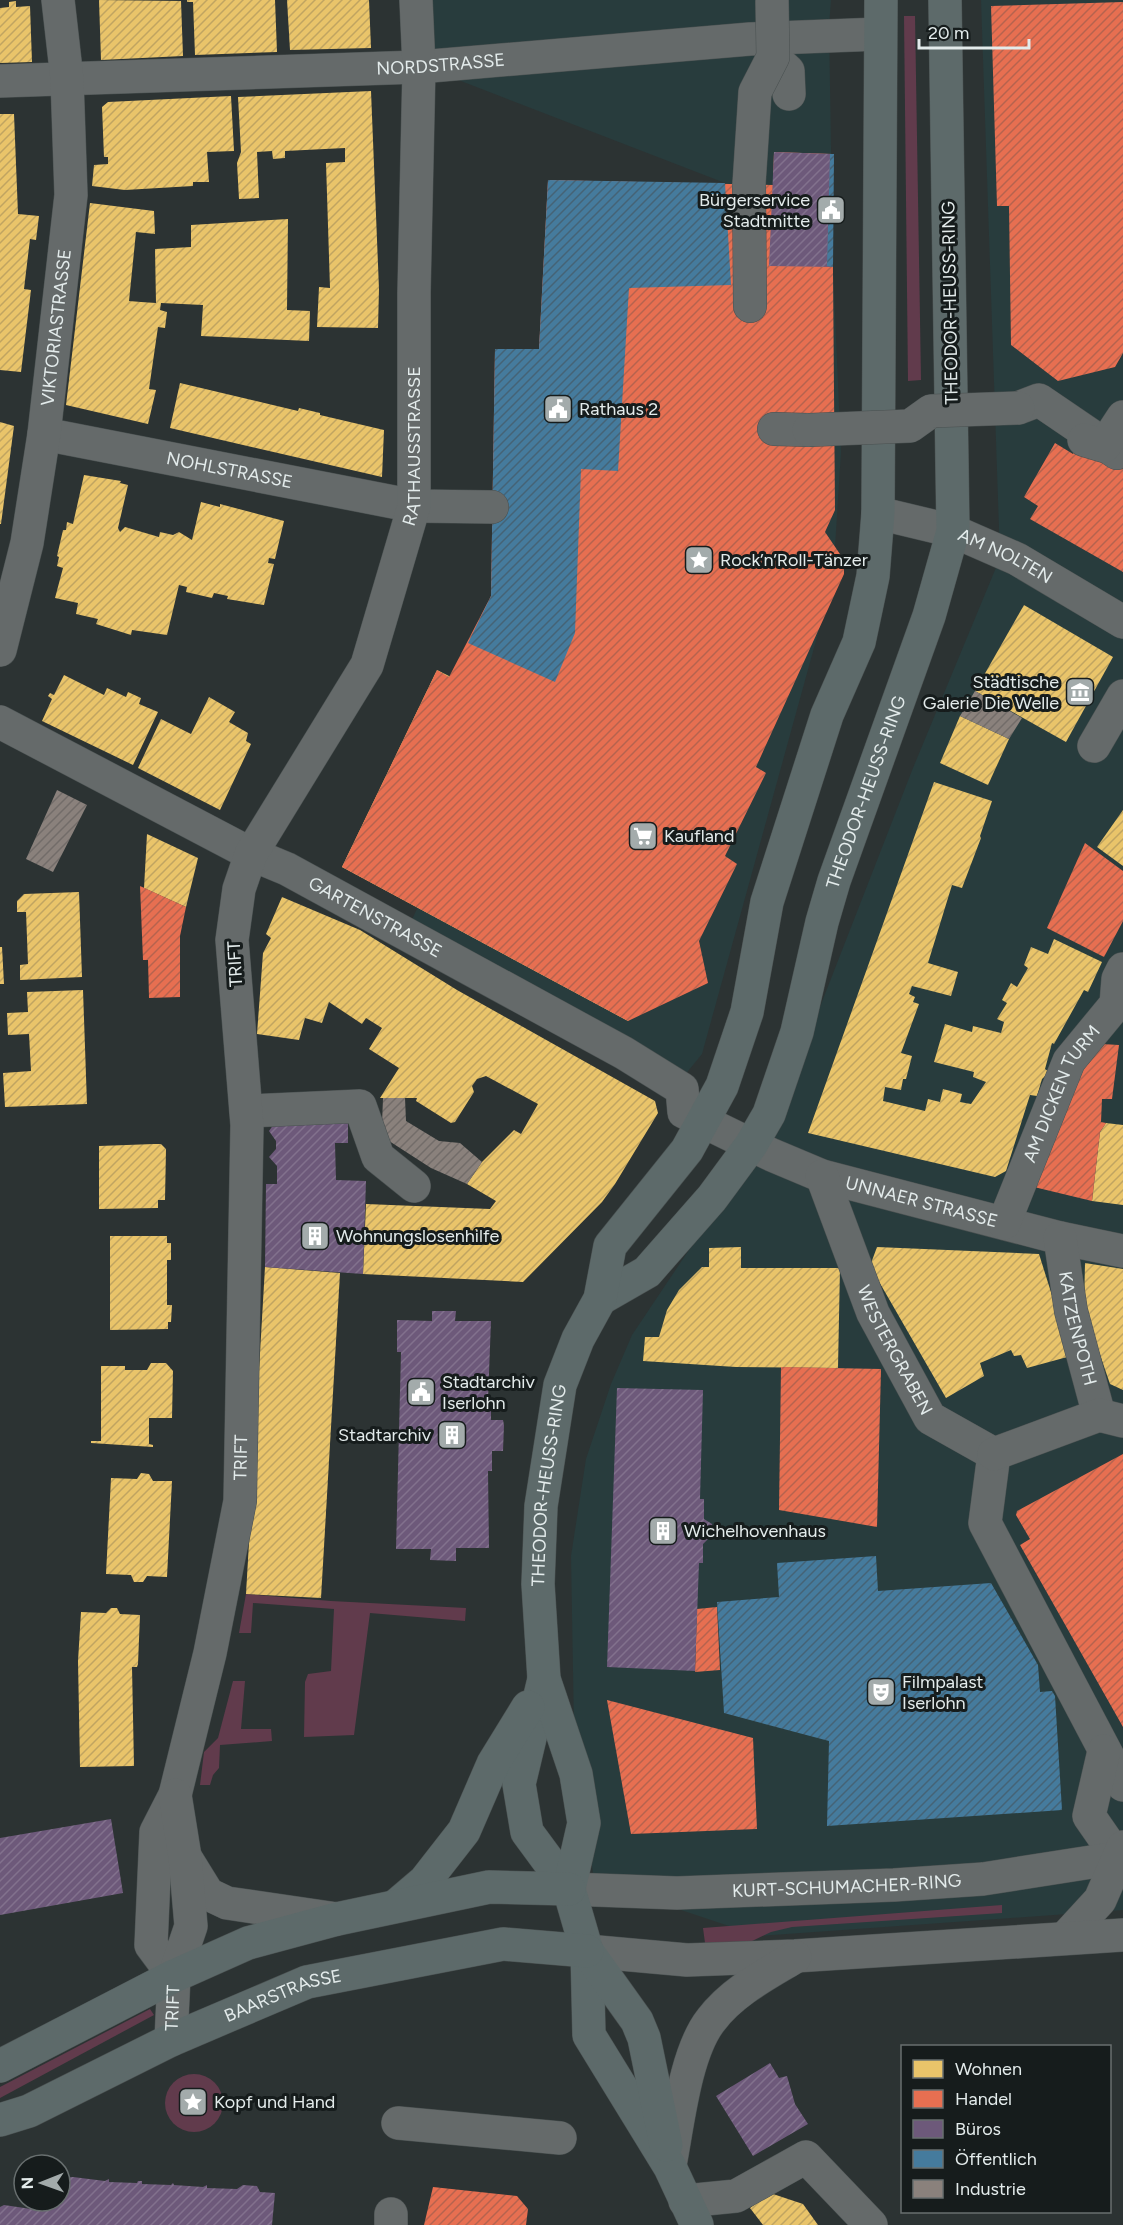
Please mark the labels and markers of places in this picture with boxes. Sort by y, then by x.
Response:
place label: Bürgerservice Stadtmitte [699,189,810,232]
public building icon: Bürgerservice Stadtmitte [815,194,847,226]
public building icon: Rathaus 2 [542,393,574,425]
place label: Rathaus 2 [579,398,658,420]
place icon: Rock’n’Roll-Tänzer [683,544,715,576]
place label: Rock’n’Roll-Tänzer [720,549,868,571]
place label: Städtische Galerie Die Welle [923,671,1059,714]
museum icon: Städtische Galerie Die Welle [1064,676,1096,708]
supermarket icon: Kaufland [627,820,659,852]
place label: Kaufland [664,825,734,847]
building icon: Wohnungslosenhilfe [299,1220,331,1252]
place label: Wohnungslosenhilfe [336,1225,500,1247]
place label: Stadtarchiv Iserlohn [442,1371,536,1414]
public building icon: Stadtarchiv Iserlohn [405,1376,437,1408]
building icon: Stadtarchiv [436,1419,468,1451]
place label: Stadtarchiv [338,1424,432,1446]
building icon: Wichelhovenhaus [647,1515,679,1547]
place label: Wichelhovenhaus [684,1520,826,1542]
place label: Filmpalast Iserlohn [902,1671,984,1714]
theatre icon: Filmpalast Iserlohn [865,1676,897,1708]
place icon: Kopf und Hand [177,2086,209,2118]
place label: Kopf und Hand [214,2091,335,2113]

